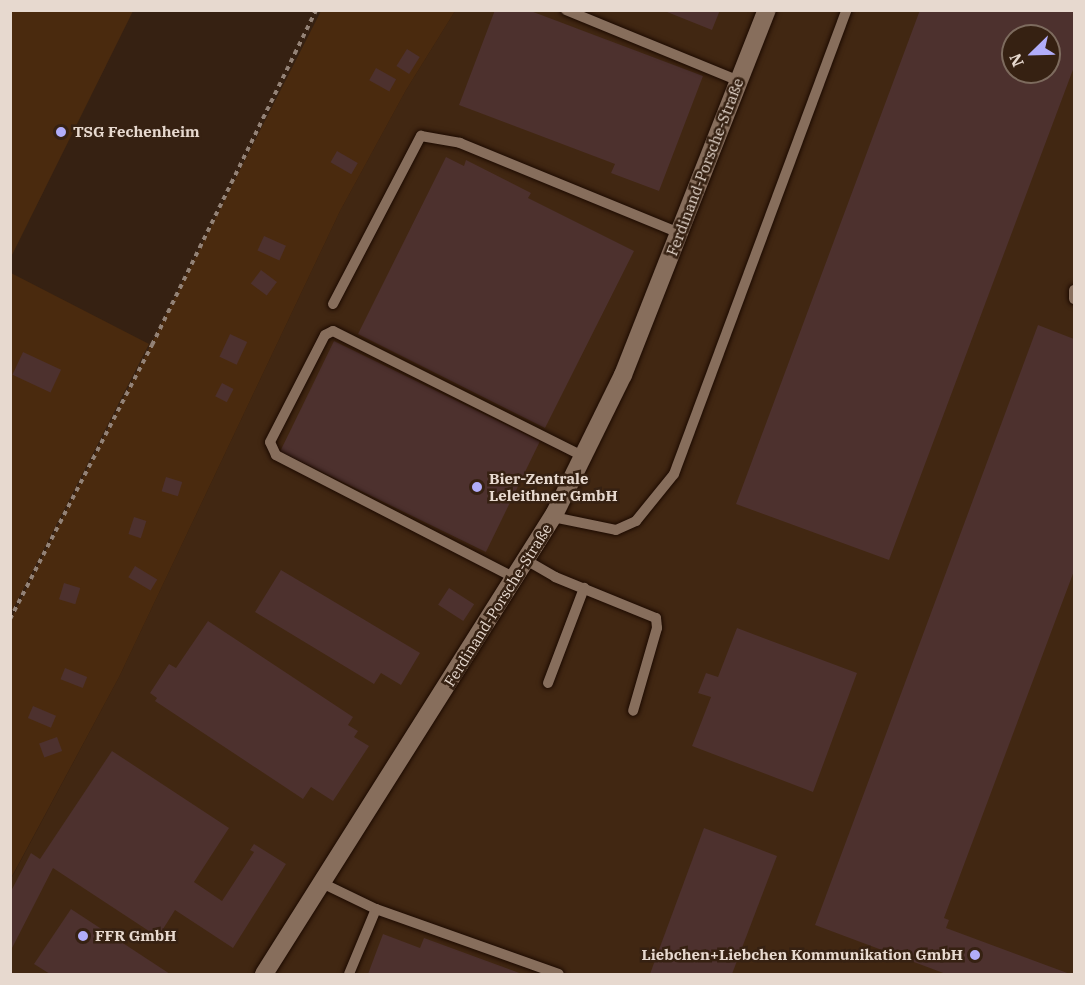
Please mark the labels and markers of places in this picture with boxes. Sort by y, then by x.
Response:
place label: TSG Fechenheim [73,123,199,141]
marker: TSG Fechenheim [54,125,68,139]
place label: Bier-Zentrale Leleithner GmbH [489,469,618,504]
marker: Bier-Zentrale Leleithner GmbH [470,480,484,494]
place label: FFR GmbH [95,927,176,945]
marker: FFR GmbH [76,929,90,943]
place label: Liebchen+Liebchen Kommunikation GmbH [641,946,963,964]
marker: Liebchen+Liebchen Kommunikation GmbH [968,948,982,962]

